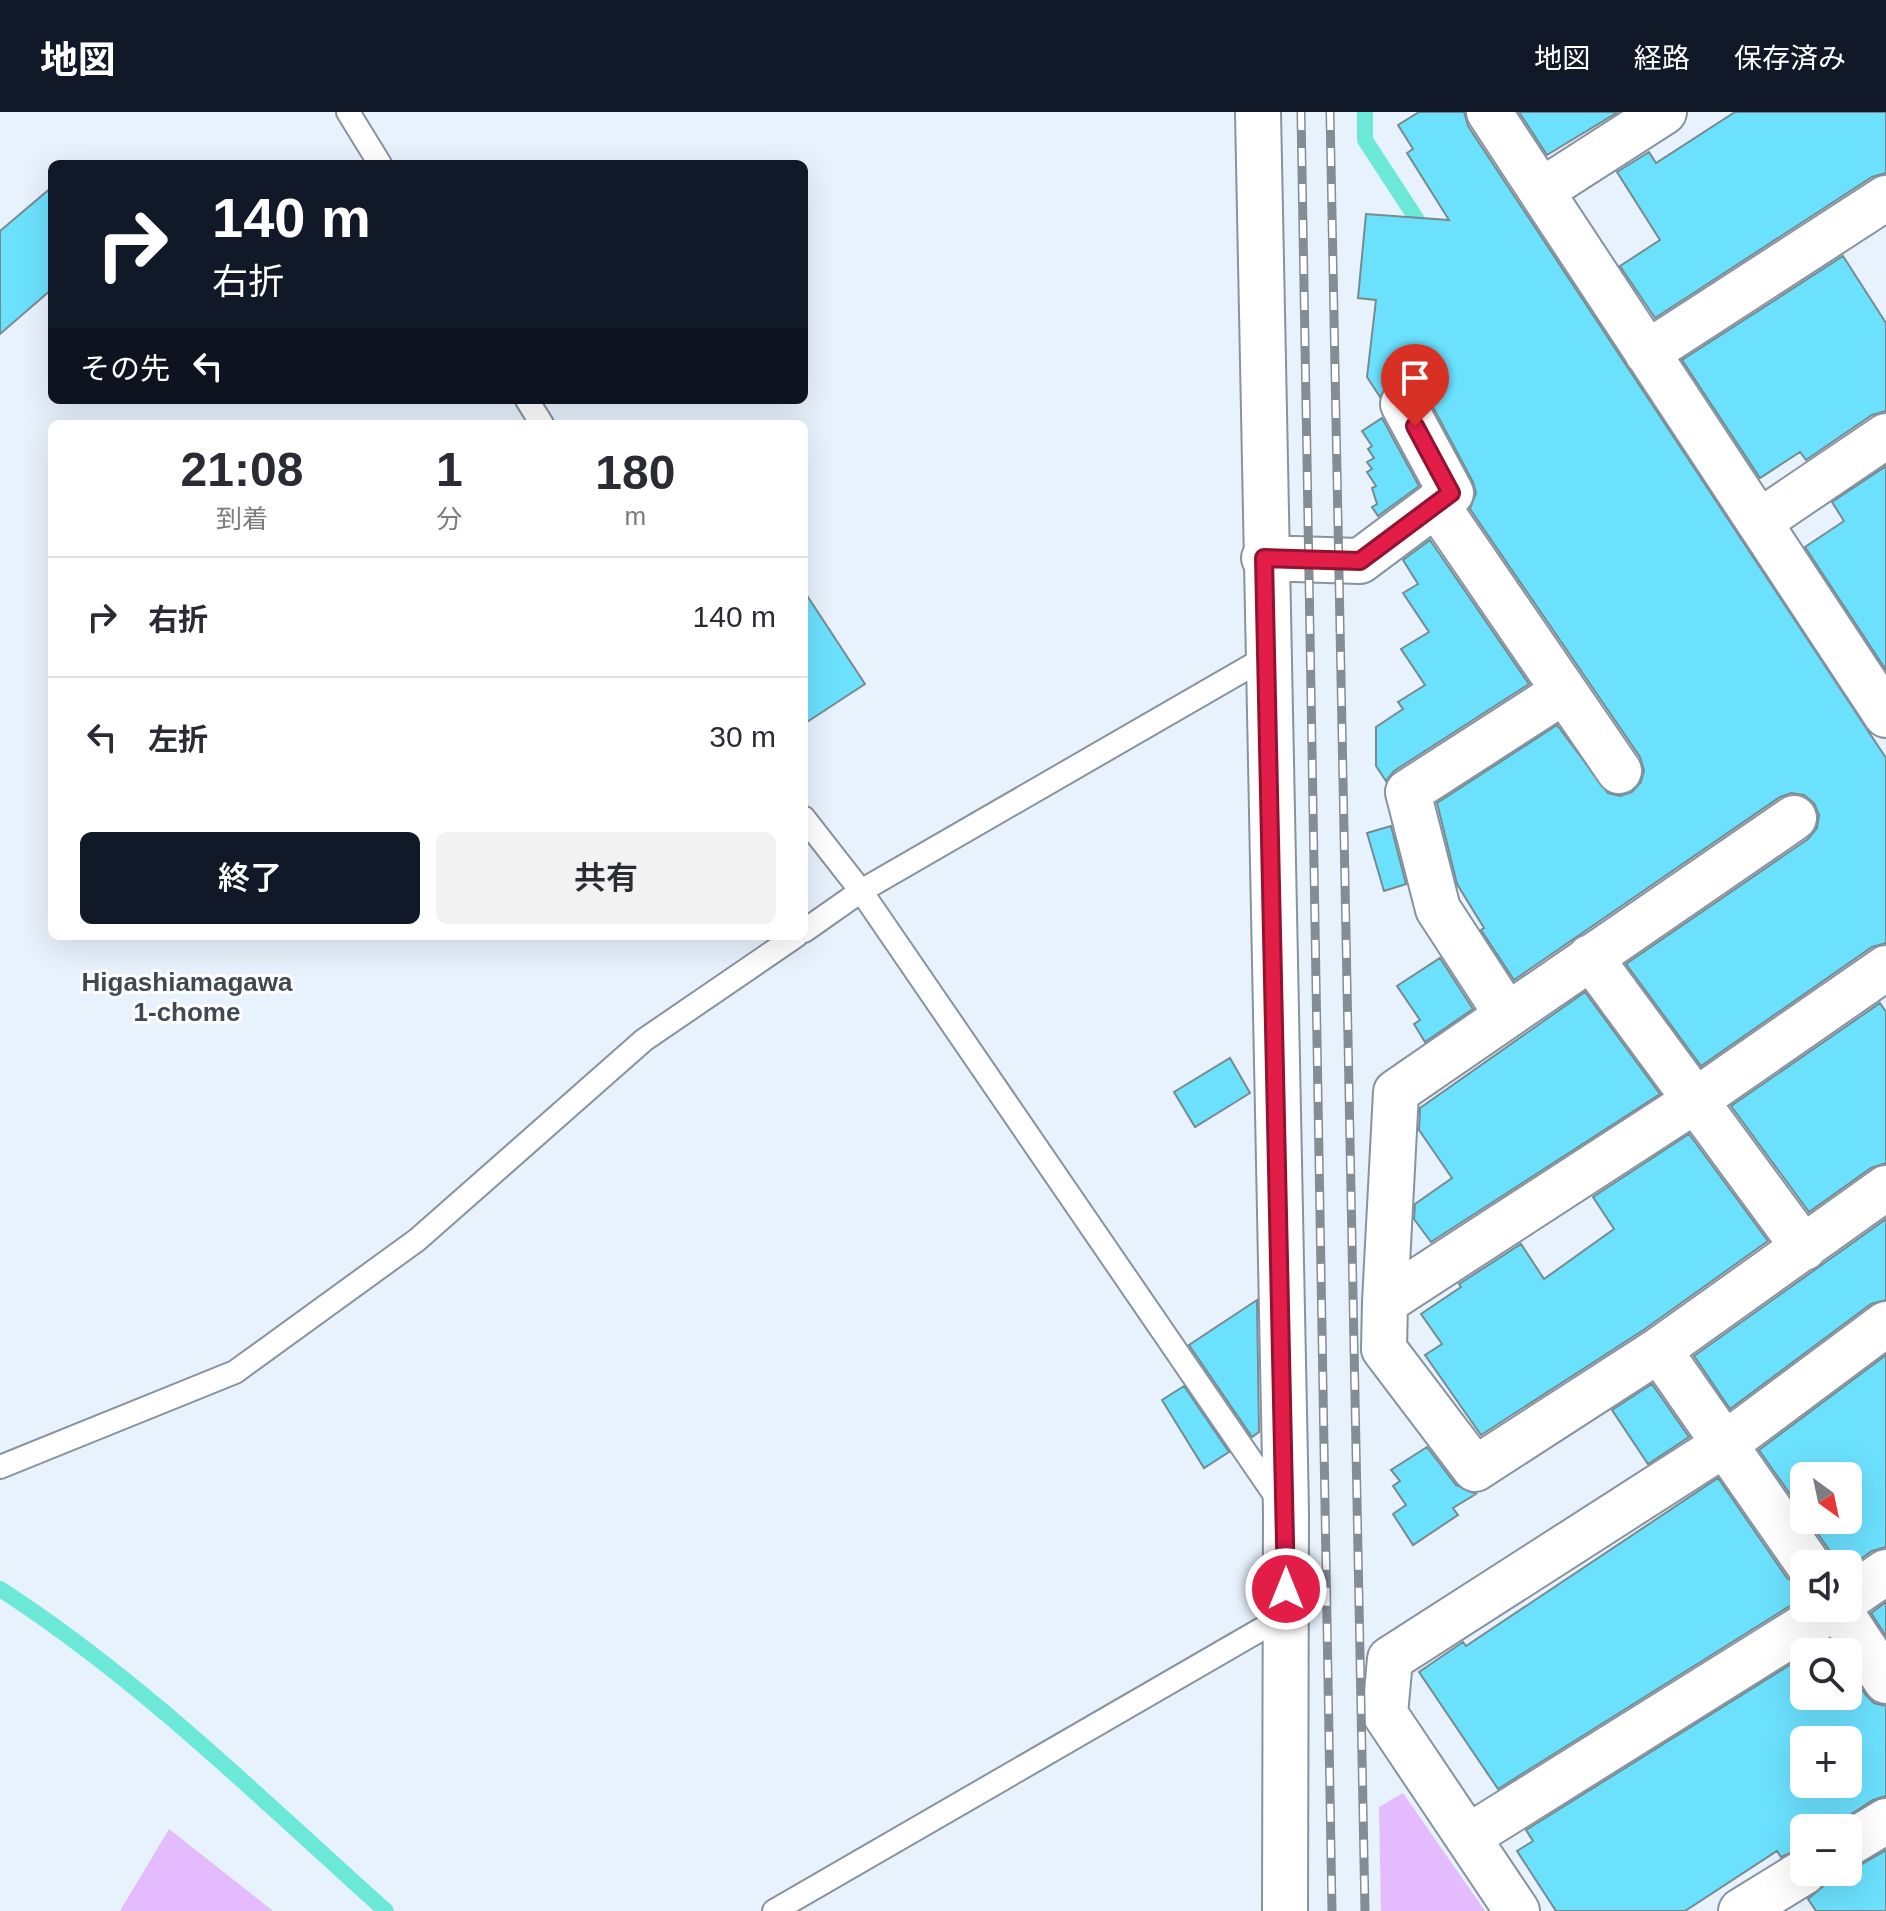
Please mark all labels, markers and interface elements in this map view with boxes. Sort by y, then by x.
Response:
text: 地図 [40,39,116,81]
text: 地図 [1534,43,1590,74]
text: 経路 [1634,43,1690,74]
text: 保存済み [1734,43,1846,74]
text: 140 m [212,186,371,249]
icon: right [80,192,184,296]
text: 右折 [212,261,284,302]
icon: left [186,344,230,388]
pin [1381,344,1449,426]
text: その先 [80,352,170,385]
icon: arrive [1393,356,1437,400]
text: 21:08 [181,443,303,496]
text: 1 [436,443,463,496]
text: 180 [595,446,675,499]
text: m [625,501,646,531]
text: 到着 [216,504,268,534]
text: 分 [436,504,462,534]
icon: right [80,595,124,639]
text: 140 m [693,600,776,633]
text: 右折 [148,603,208,636]
icon: left [80,715,124,759]
text: 30 m [709,720,776,753]
text: 左折 [148,723,208,756]
button: 終了 [80,832,420,924]
button: 共有 [436,832,776,924]
district label: Higashiamagawa 1-chome [82,967,293,1027]
north arrow [1790,1462,1862,1534]
map controls [1790,1462,1862,1886]
position arrow [1244,1547,1328,1631]
button: sound [1790,1550,1862,1622]
button: search [1790,1638,1862,1710]
button: + [1790,1726,1862,1798]
button: − [1790,1814,1862,1886]

